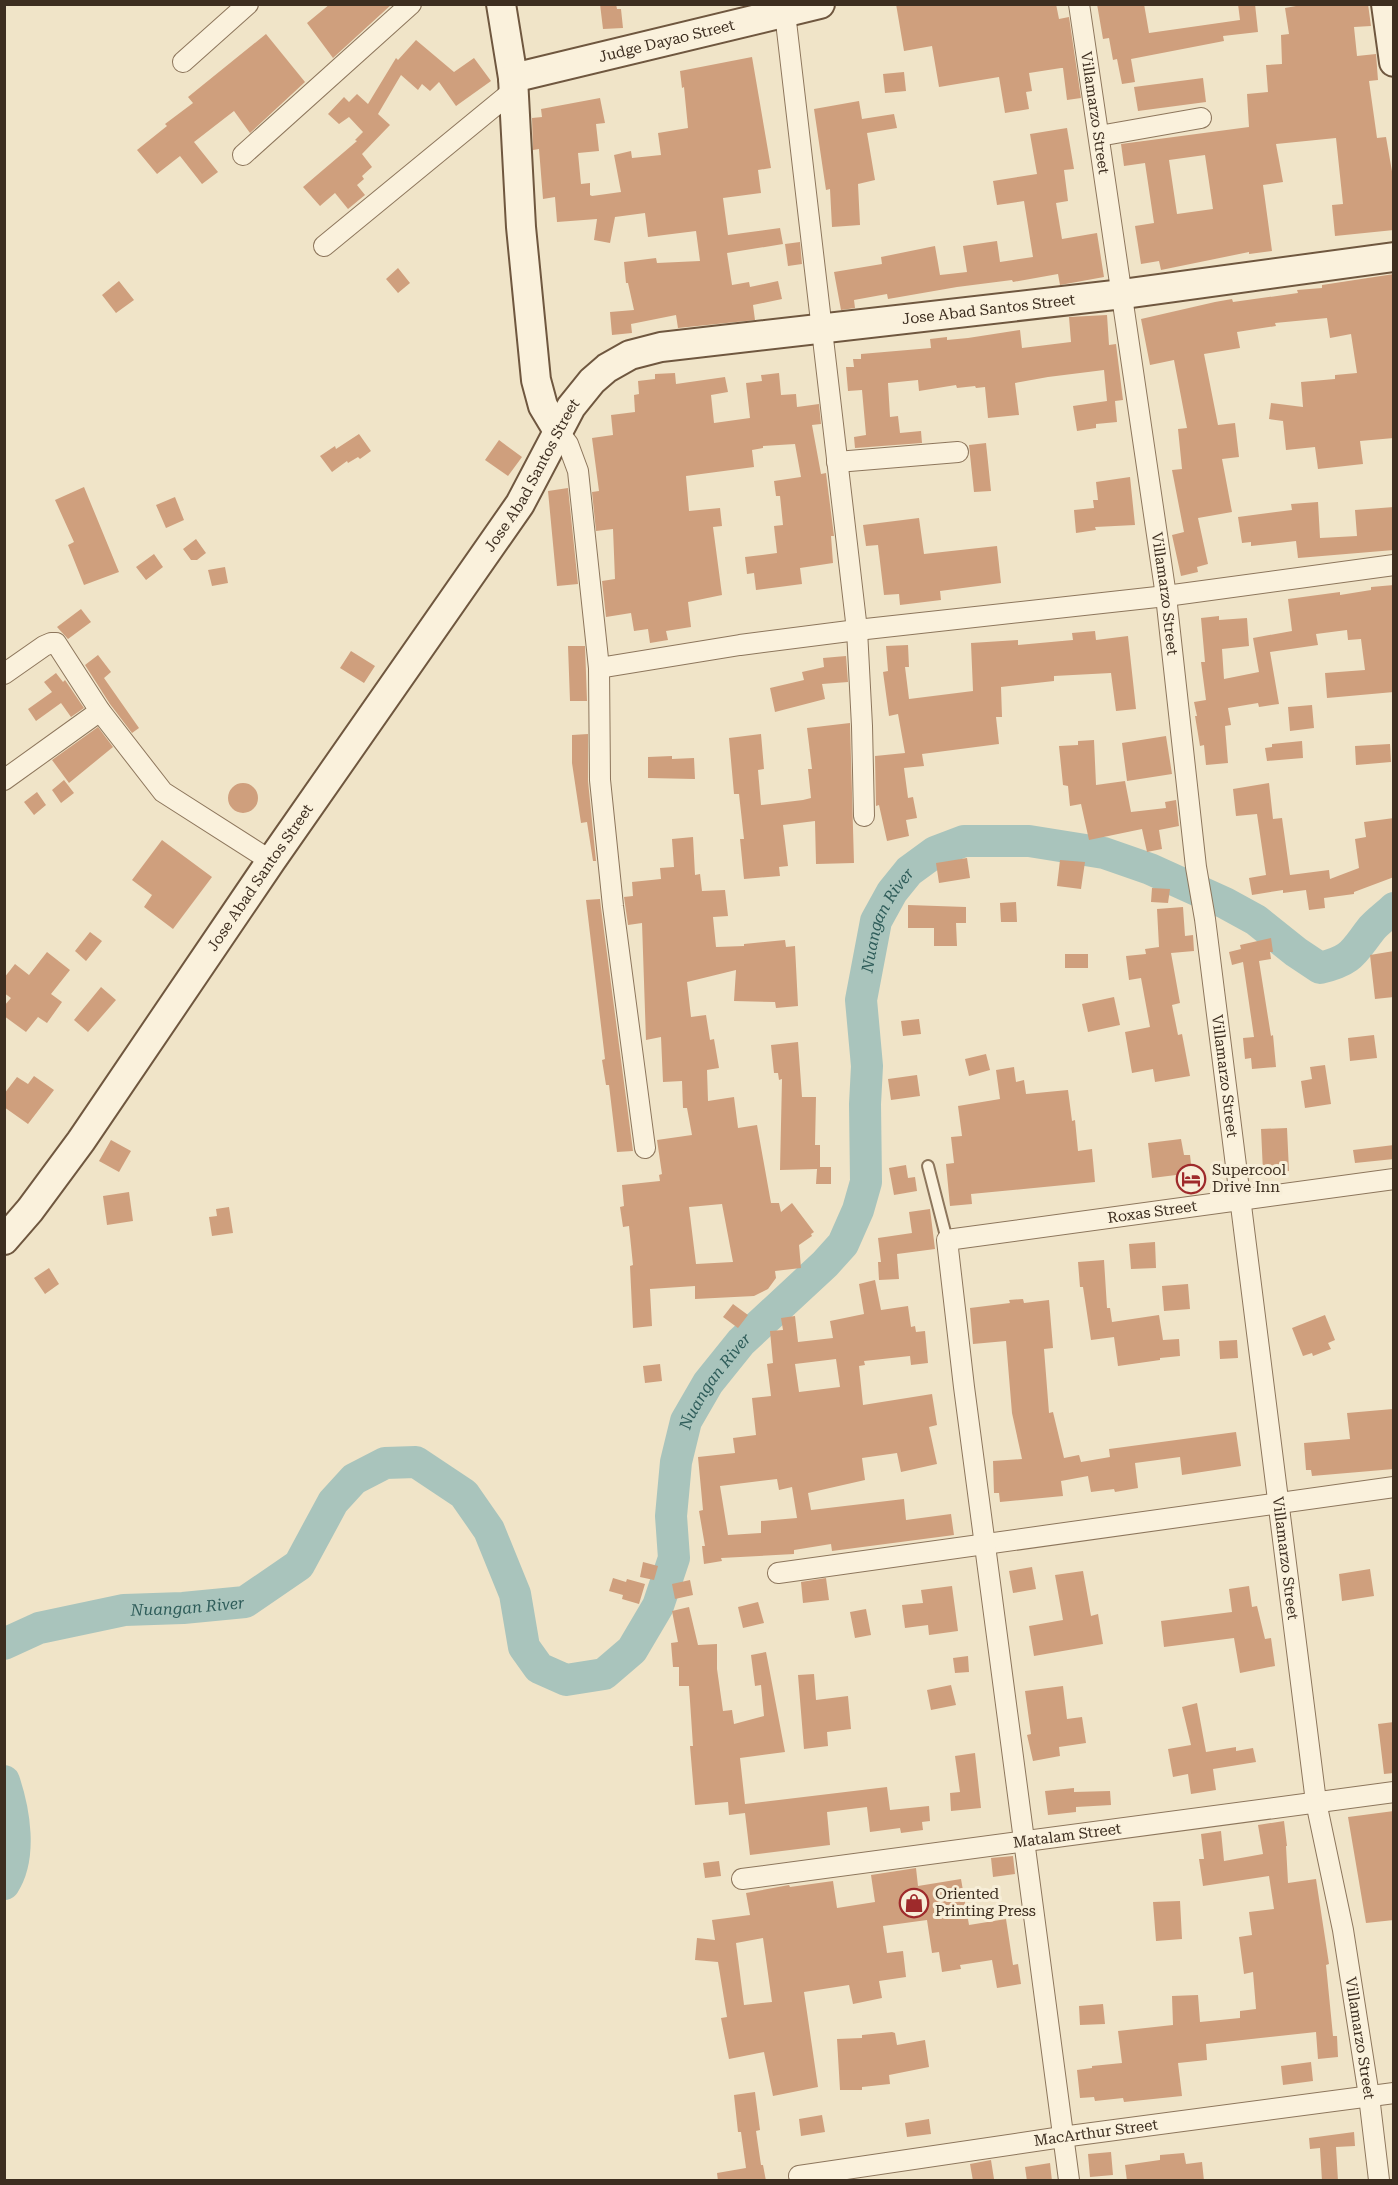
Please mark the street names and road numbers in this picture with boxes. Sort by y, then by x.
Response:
street label: Judge Dayao Street [597,16,737,66]
street label: Villamarzo Street [1077,50,1113,176]
street label: Jose Abad Santos Street [901,291,1076,328]
street label: Jose Abad Santos Street [480,395,584,555]
street label: Villamarzo Street [1148,531,1182,657]
street label: Jose Abad Santos Street [203,800,317,955]
street label: Villamarzo Street [1208,1013,1241,1139]
street label: Roxas Street [1106,1197,1198,1227]
street label: Villamarzo Street [1269,1496,1302,1621]
street label: Matalam Street [1012,1819,1123,1852]
street label: Villamarzo Street [1341,1976,1378,2101]
street label: MacArthur Street [1033,2115,1159,2150]

